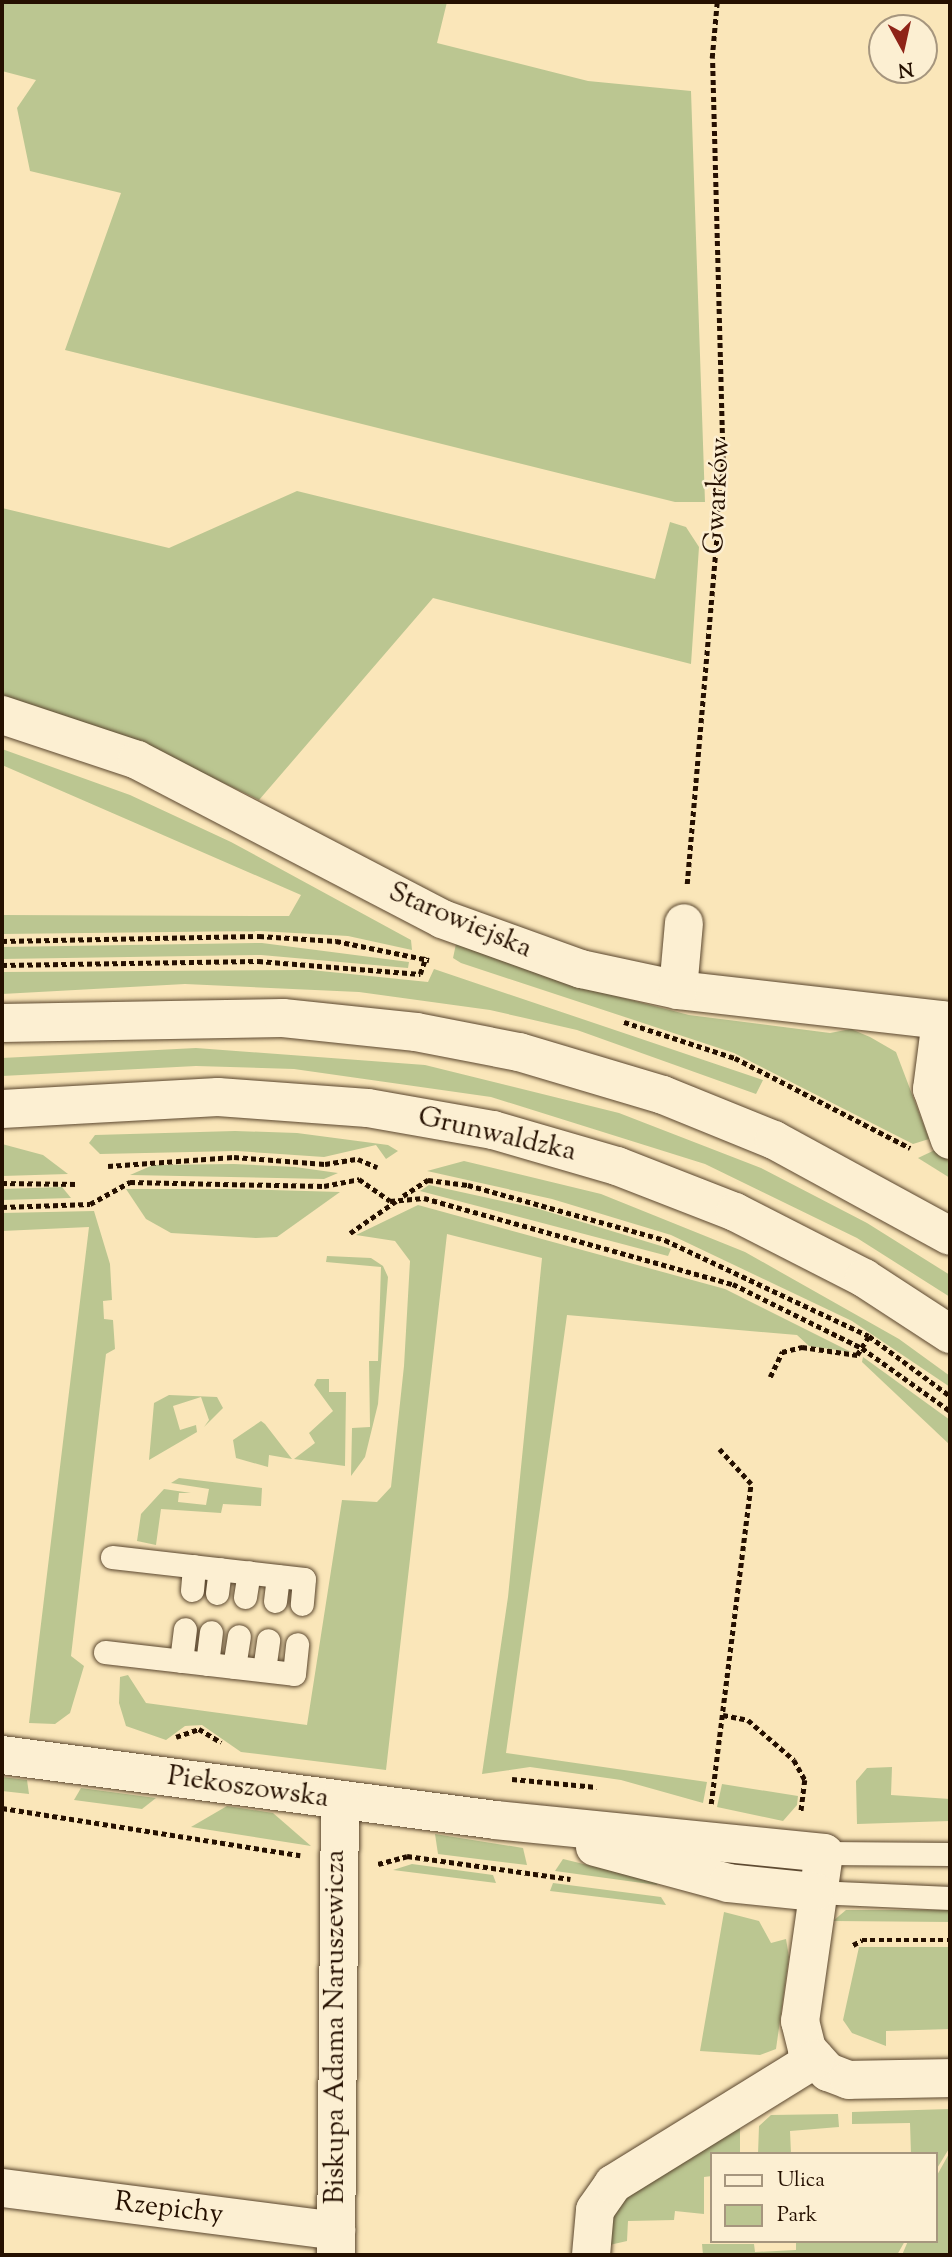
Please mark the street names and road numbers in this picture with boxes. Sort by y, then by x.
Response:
street label: Gwarków [698,437,738,555]
street label: Starowiejska [383,876,537,966]
street label: Grunwaldzka [415,1100,579,1170]
street label: Piekoszowska [165,1760,331,1816]
street label: Biskupa Adama Naruszewicza [319,1850,353,2204]
street label: Rzepichy [113,2186,225,2232]

